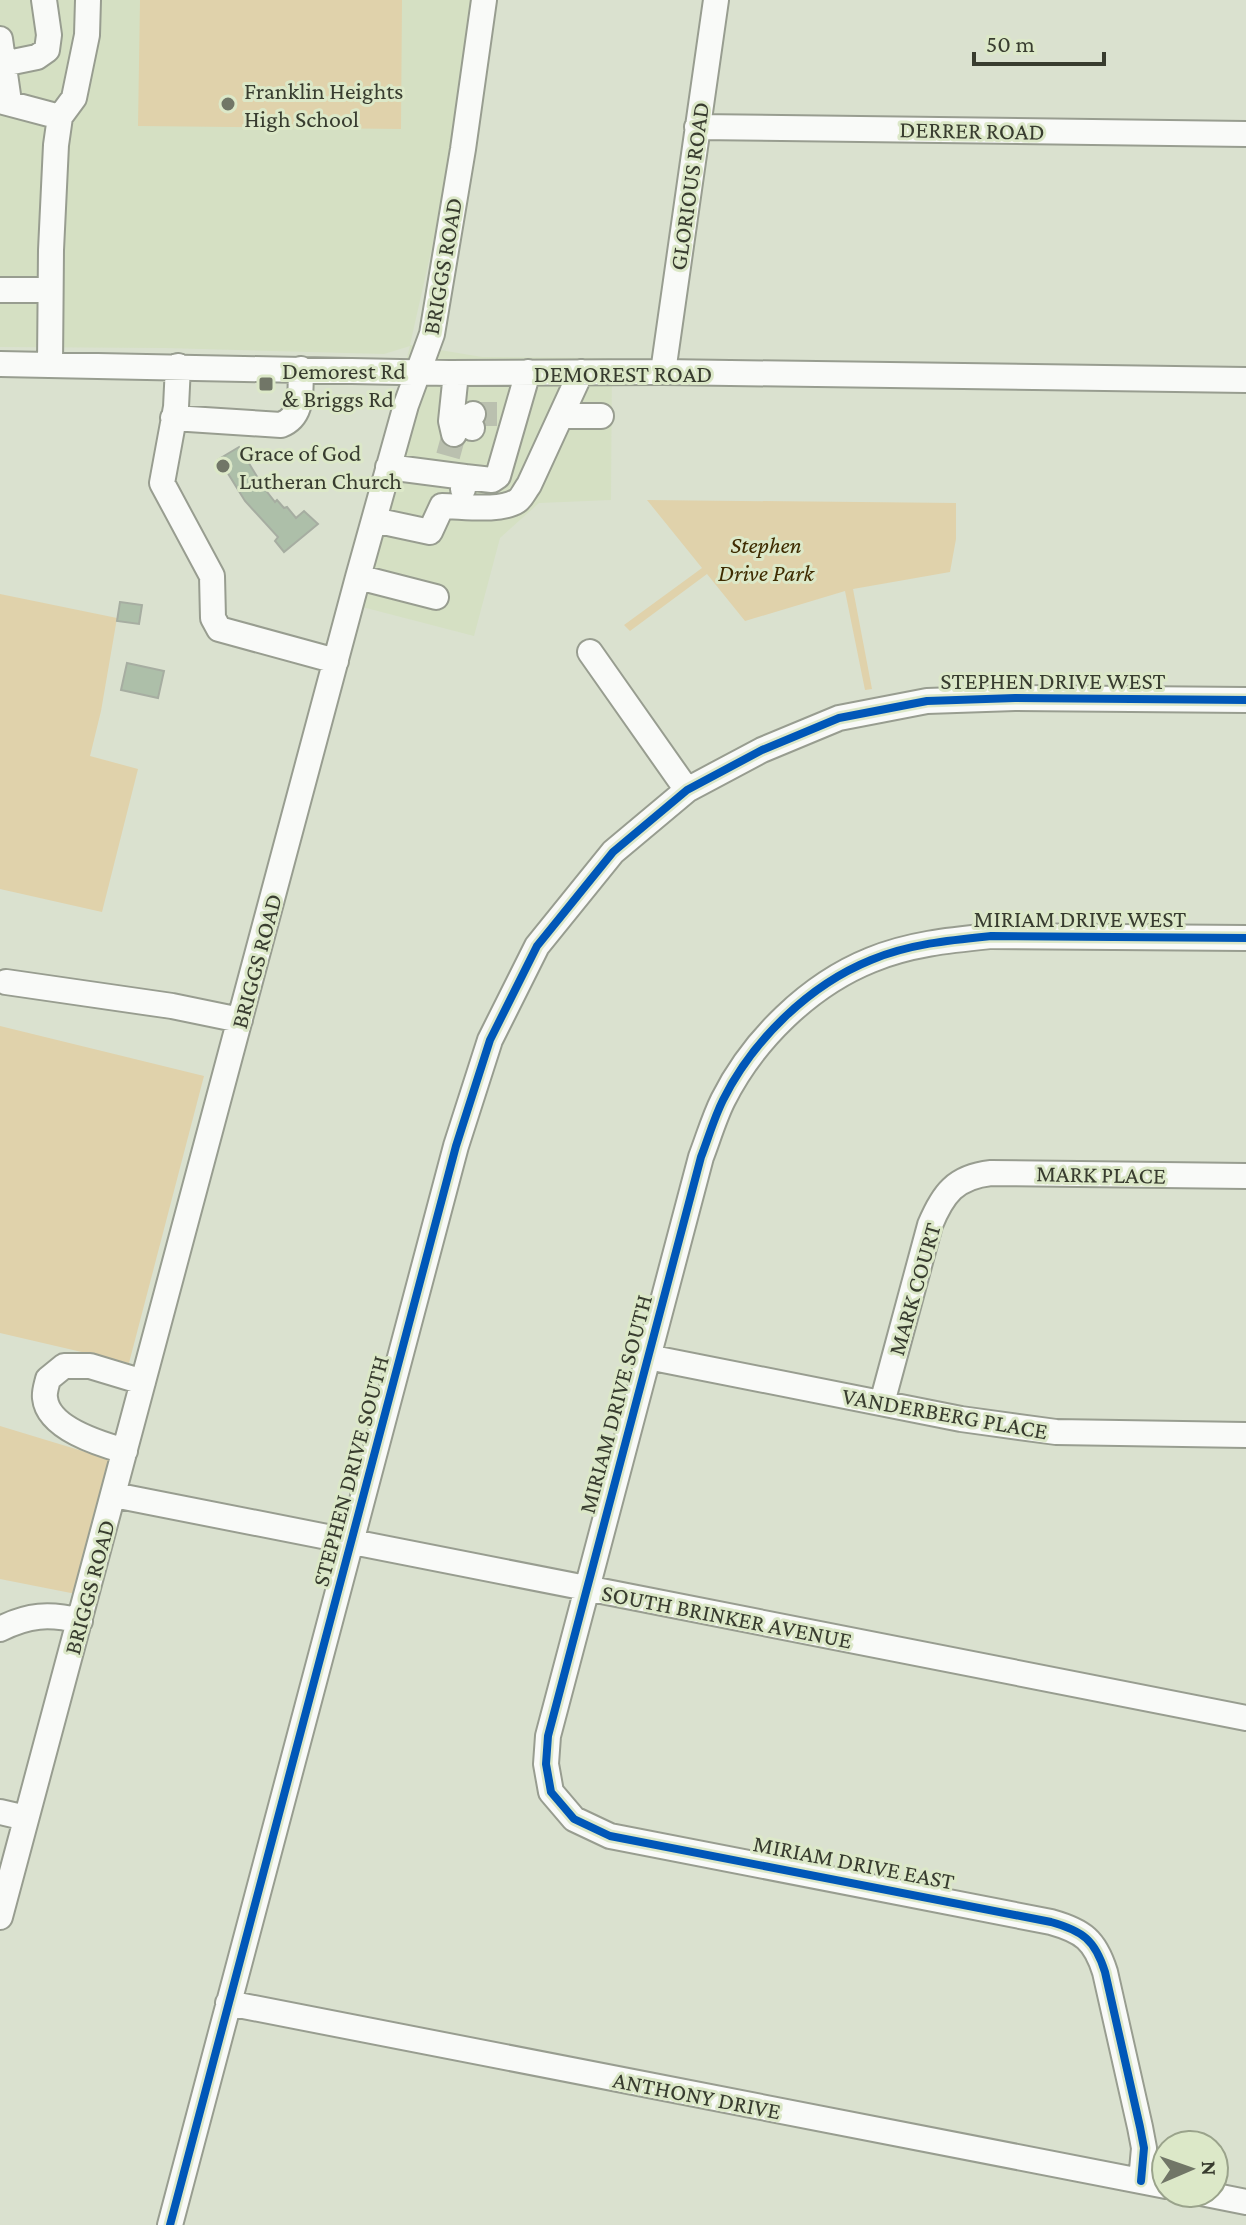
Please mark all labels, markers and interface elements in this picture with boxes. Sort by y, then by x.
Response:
scale bar [974,16,1104,66]
text: 50 m [986,30,1035,57]
place label: Franklin Heights High School [244,77,403,132]
marker: Franklin Heights High School [219,95,237,113]
street label: GLORIOUS ROAD [664,100,714,272]
street label: DERRER ROAD [899,115,1045,145]
street label: BRIGGS ROAD [417,195,467,337]
place label: Demorest Rd & Briggs Rd [282,357,406,412]
street label: DEMOREST ROAD [534,360,712,387]
marker: Demorest Rd & Briggs Rd [257,375,275,393]
place label: Grace of God Lutheran Church [239,439,402,494]
marker: Grace of God Lutheran Church [214,457,232,475]
park label: Stephen Drive Park [718,531,815,586]
street label: STEPHEN DRIVE WEST [940,667,1166,694]
street label: BRIGGS ROAD [225,891,287,1031]
street label: MIRIAM DRIVE WEST [974,905,1186,932]
street label: MARK PLACE [1036,1159,1166,1189]
street label: MARK COURT [882,1220,946,1358]
street label: MIRIAM DRIVE SOUTH [573,1292,657,1516]
street label: STEPHEN DRIVE SOUTH [306,1353,394,1589]
street label: VANDERBERG PLACE [840,1382,1050,1444]
street label: BRIGGS ROAD [58,1517,120,1657]
street label: SOUTH BRINKER AVENUE [599,1578,855,1654]
street label: MIRIAM DRIVE EAST [751,1829,957,1895]
street label: ANTHONY DRIVE [611,2065,783,2125]
north arrow [1150,2129,1230,2209]
text: N [1197,2160,1222,2176]

